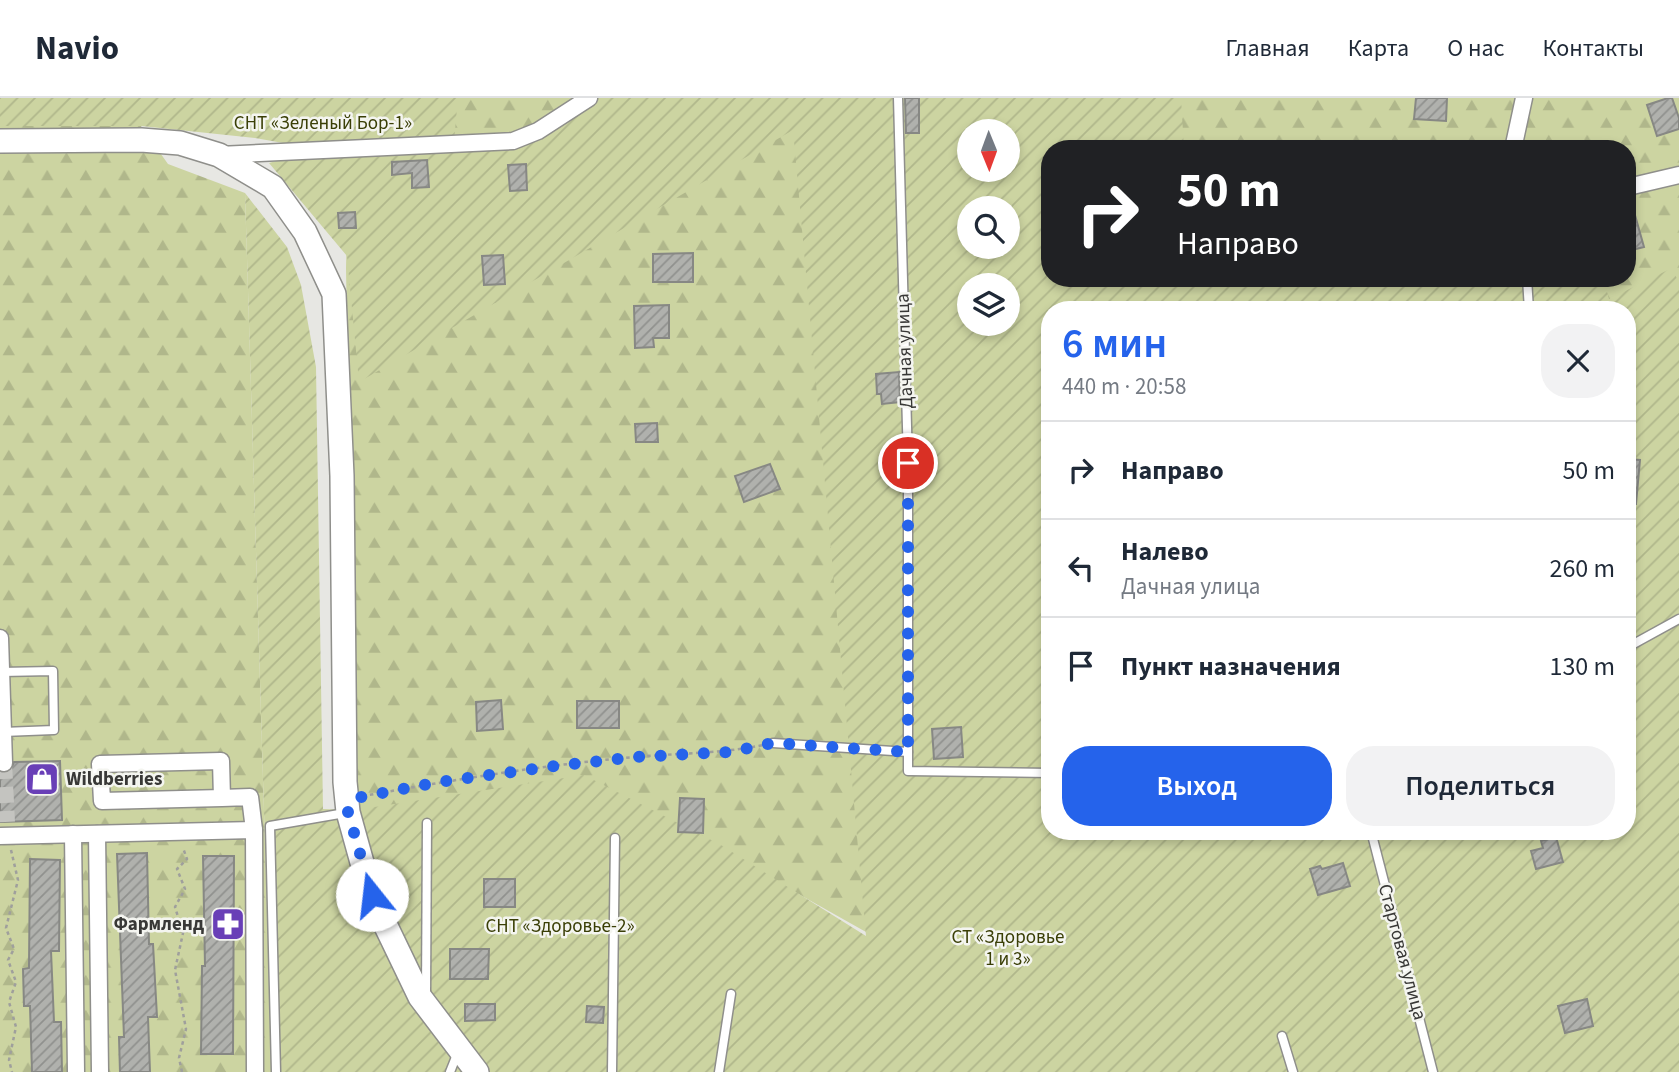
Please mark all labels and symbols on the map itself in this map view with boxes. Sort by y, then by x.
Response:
park label: СНТ «Зеленый Бор-1» [234,110,412,137]
north arrow [957,119,1020,182]
street label: Дачная улица [889,293,921,409]
pin [878,433,938,493]
shop icon: Wildberries [23,760,61,798]
place label: Wildberries [66,766,162,793]
position arrow [335,858,409,932]
street label: Стартовая улица [1371,881,1433,1023]
pharmacy icon: Фармленд [209,905,247,943]
place label: Фармленд [114,911,204,938]
park label: СНТ «Здоровье-2» [485,913,635,940]
park label: СТ «Здоровье 1 и 3» [952,924,1064,973]

